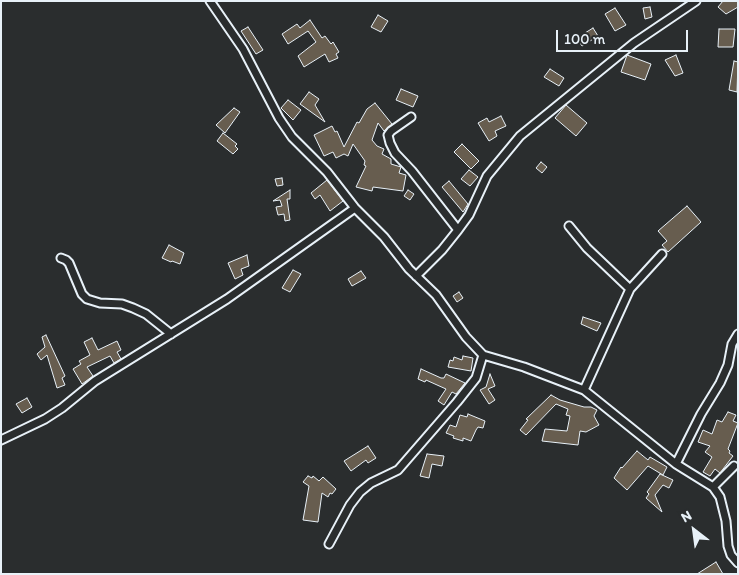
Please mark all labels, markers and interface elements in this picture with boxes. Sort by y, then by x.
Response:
scale bar [559,20,692,52]
text: 100 m [564,30,605,48]
north arrow [669,505,719,555]
text: N [678,507,695,526]

